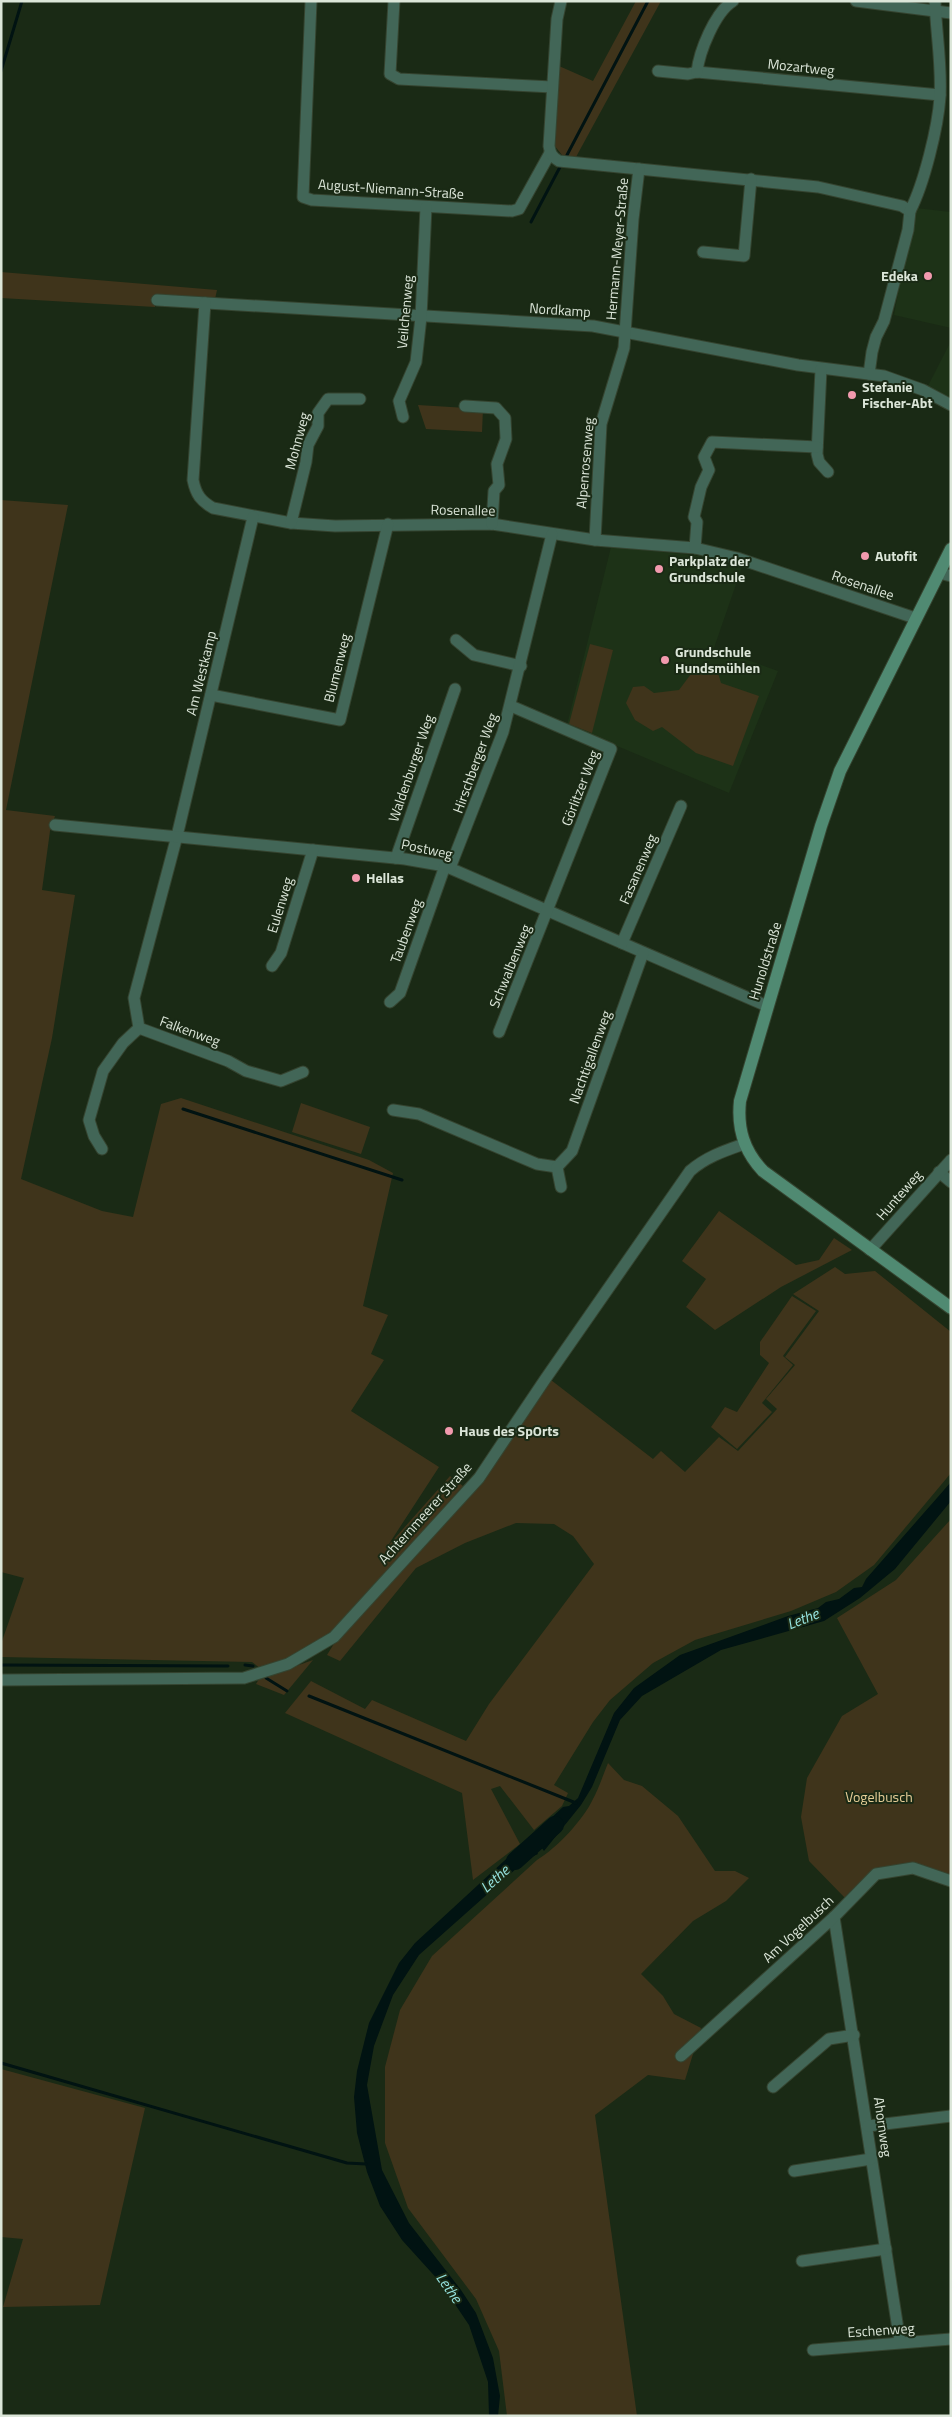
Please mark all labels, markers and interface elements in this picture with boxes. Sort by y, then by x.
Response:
street label: Mozartweg [767,53,835,80]
street label: August-Niemann-Straße [317,173,465,204]
street label: Hermann-Meyer-Straße [600,177,633,321]
place label: Edeka [881,265,918,286]
marker: Edeka [922,270,934,282]
street label: Veilchenweg [391,274,418,350]
street label: Nordkamp [529,297,592,322]
place label: Stefanie Fischer-Abt [862,376,932,413]
marker: Stefanie Fischer-Abt [846,389,858,401]
street label: Mohnweg [279,410,314,472]
street label: Alpenrosenweg [570,416,599,509]
street label: Rosenallee [431,498,495,521]
place label: Autofit [875,545,917,566]
place label: Parkplatz der Grundschule [669,550,750,587]
marker: Autofit [859,550,871,562]
marker: Parkplatz der Grundschule [653,563,665,575]
street label: Rosenallee [829,564,897,605]
street label: Am Westkamp [180,628,221,717]
street label: Blumenweg [318,631,355,705]
place label: Grundschule Hundsmühlen [675,641,760,678]
marker: Grundschule Hundsmühlen [659,654,671,666]
street label: Hirschberger Weg [447,710,502,816]
street label: Waldenburger Weg [382,711,439,824]
street label: Görlitzer Weg [555,747,604,829]
street label: Fasanenweg [613,830,662,907]
street label: Postweg [400,833,455,864]
place label: Hellas [366,867,404,888]
marker: Hellas [350,872,362,884]
street label: Eulenweg [261,874,298,936]
street label: Taubenweg [384,896,427,966]
street label: Hunoldstraße [743,919,786,1003]
street label: Schwalbenweg [483,921,536,1011]
street label: Nachtigallenweg [563,1007,616,1107]
street label: Falkenweg [157,1010,223,1051]
street label: Hunteweg [871,1165,927,1225]
place label: Haus des SpOrts [459,1420,559,1441]
marker: Haus des SpOrts [443,1425,455,1437]
street label: Achternmeerer Straße [373,1457,476,1568]
water label: Lethe [783,1601,823,1635]
park label: Vogelbusch [845,1786,913,1807]
water label: Lethe [475,1859,515,1898]
street label: Am Vogelbusch [757,1890,838,1967]
street label: Ahornweg [869,2096,898,2158]
water label: Lethe [431,2268,469,2308]
street label: Eschenweg [847,2317,915,2342]

